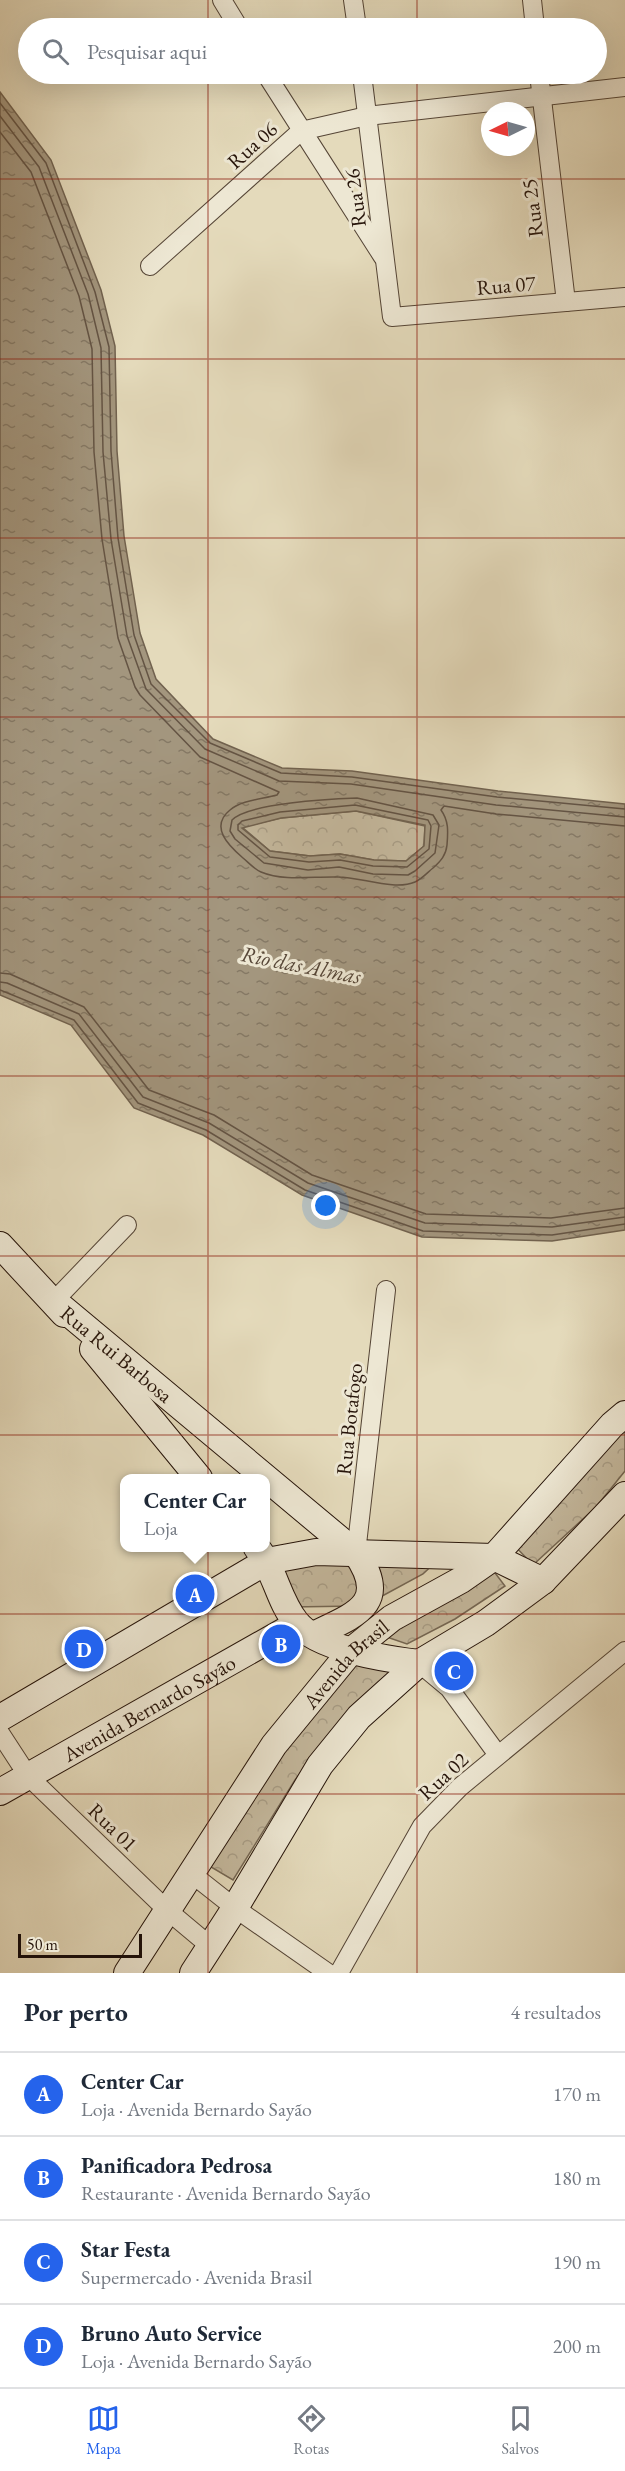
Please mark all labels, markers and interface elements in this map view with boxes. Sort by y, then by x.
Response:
search box [18,18,607,84]
icon: search [39,35,72,68]
text: Pesquisar aqui [87,37,207,66]
north arrow [481,102,535,156]
street label: Rua 06 [221,115,283,175]
street label: Rua 26 [338,167,372,229]
street label: Rua 25 [515,177,549,239]
street label: Rua 07 [476,269,537,301]
water label: Rio das Almas [239,939,364,991]
your location [311,1191,340,1220]
street label: Rua Rui Barbosa [55,1299,179,1409]
street label: Rua Botafogo [330,1362,368,1476]
popup [120,1474,270,1552]
text: Center Car [144,1486,246,1515]
text: Loja [144,1515,178,1541]
pin: A [176,1572,214,1616]
street label: Avenida Brasil [296,1613,394,1714]
pin: B [262,1622,300,1666]
pin: D [64,1626,104,1672]
street label: Avenida Bernardo Sayão [57,1648,240,1768]
pin: C [434,1648,474,1694]
street label: Rua 02 [412,1746,474,1806]
street label: Rua 01 [82,1797,144,1857]
scale bar [18,1931,142,1958]
text: 50 m [27,1934,58,1955]
text: Por perto [24,1995,128,2029]
text: 4 resultados [510,1999,601,2025]
text: Center Car [81,2067,184,2096]
text: A [36,2081,51,2107]
text: 170 m [553,2081,601,2107]
text: Loja · Avenida Bernardo Sayão [81,2096,312,2122]
text: Panificadora Pedrosa [81,2151,272,2180]
text: B [37,2165,50,2191]
text: 180 m [553,2165,601,2191]
text: Restaurante · Avenida Bernardo Sayão [81,2180,371,2206]
text: Star Festa [81,2235,170,2264]
text: C [36,2249,51,2275]
text: 190 m [553,2249,601,2275]
text: Supermercado · Avenida Brasil [81,2264,312,2290]
text: Bruno Auto Service [81,2319,262,2348]
text: D [36,2333,51,2359]
text: 200 m [553,2333,601,2359]
text: Loja · Avenida Bernardo Sayão [81,2348,312,2374]
tab: Mapa [86,2402,121,2459]
tab: Rotas [293,2402,329,2459]
tab: Salvos [501,2402,539,2459]

